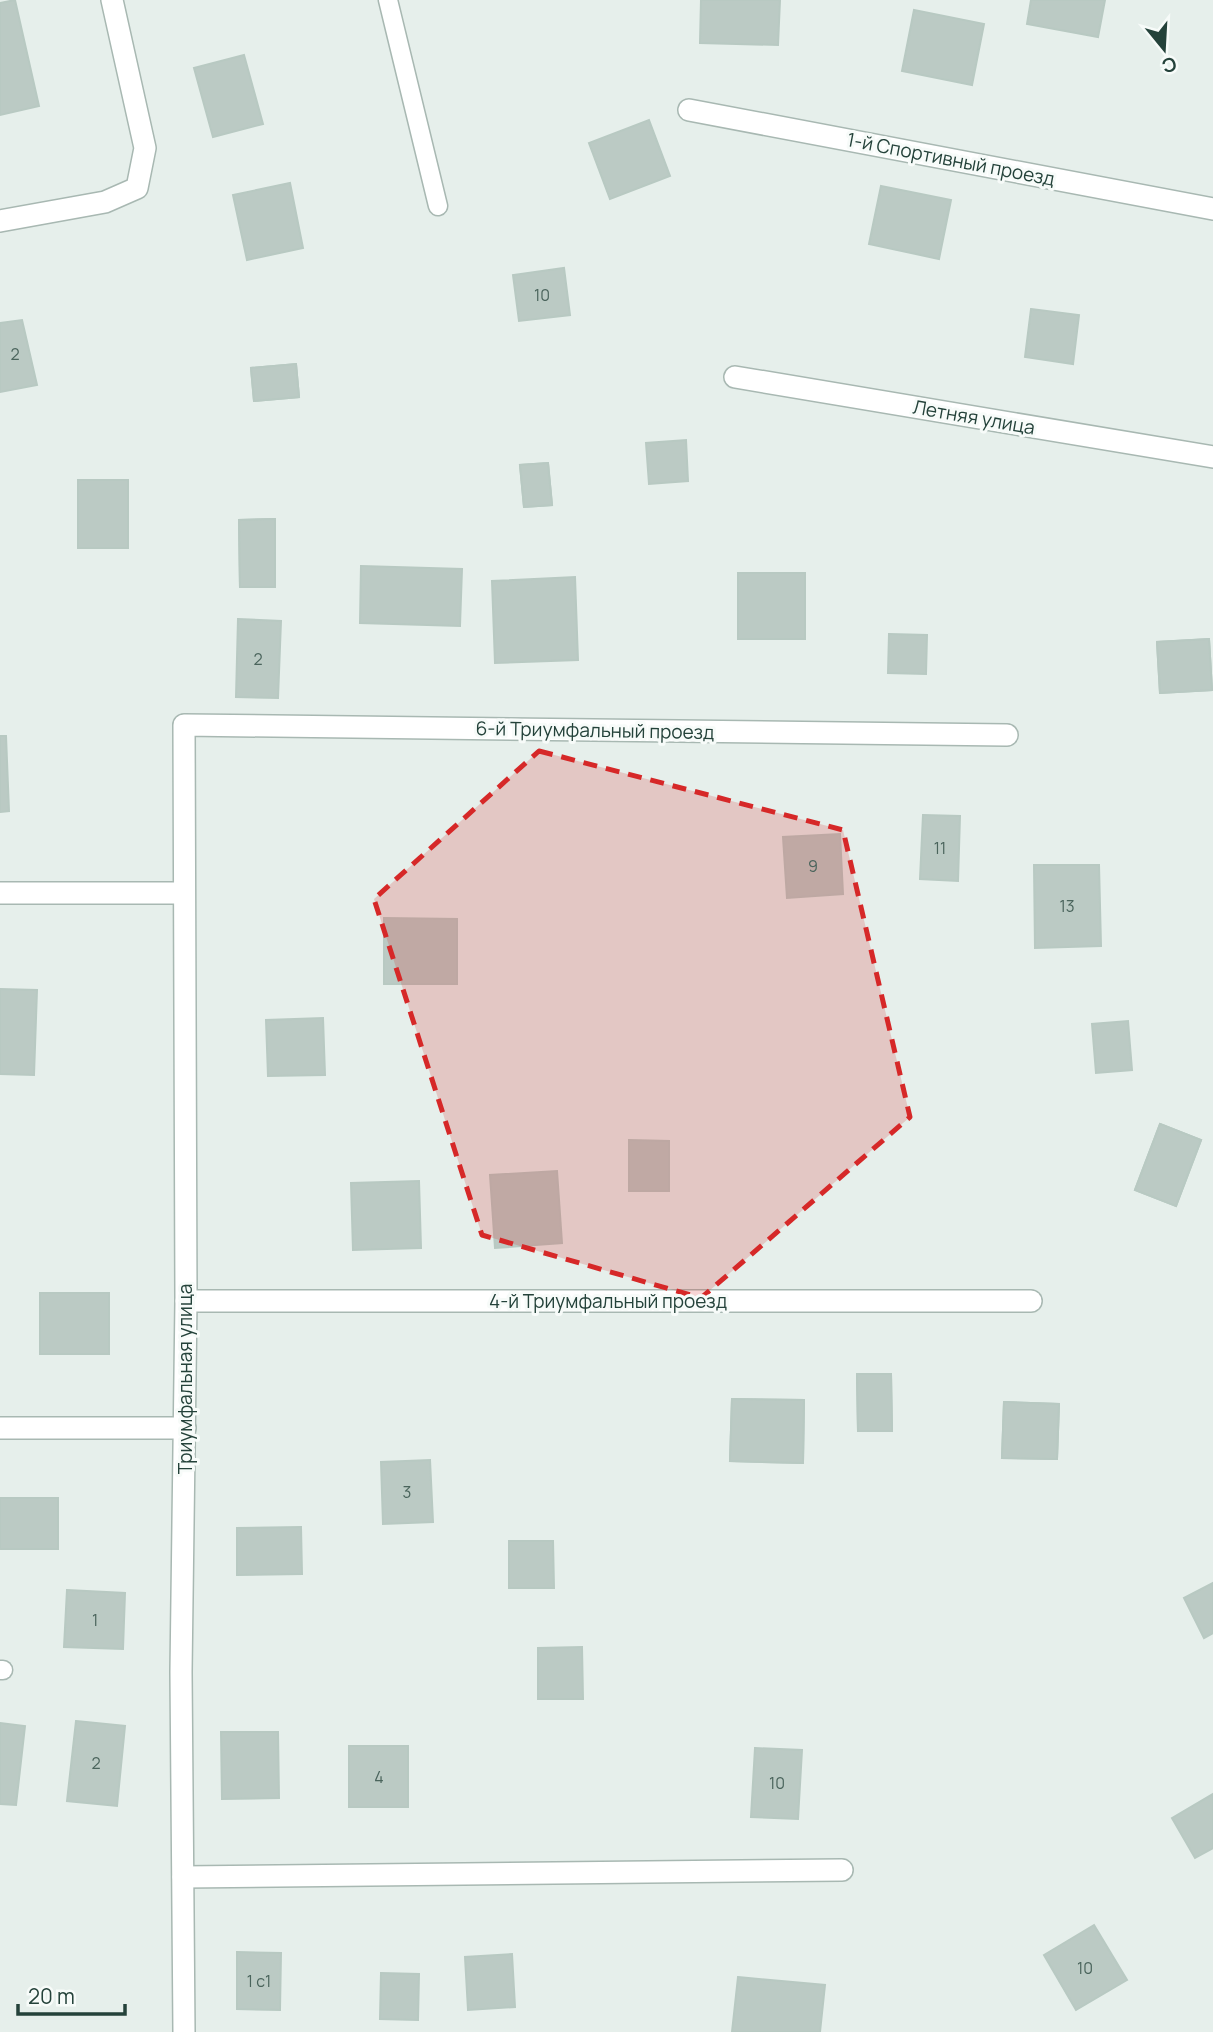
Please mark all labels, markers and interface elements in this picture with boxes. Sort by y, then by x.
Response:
north arrow [1129,14,1199,84]
text: С [1159,51,1180,80]
street label: 1-й Спортивный проезд [845,126,1057,192]
house number: 10 [534,284,550,306]
house number: 2 [10,343,20,365]
street label: Летняя улица [911,393,1037,441]
house number: 2 [253,648,263,670]
street label: 6-й Триумфальный проезд [475,715,715,745]
house number: 11 [934,837,946,859]
house number: 9 [808,855,818,877]
house number: 13 [1059,895,1075,917]
street label: Триумфальная улица [172,1284,198,1474]
street label: 4-й Триумфальный проезд [489,1288,727,1314]
house number: 3 [403,1481,411,1503]
house number: 1 [92,1609,98,1631]
house number: 2 [91,1752,101,1774]
house number: 4 [374,1766,384,1788]
house number: 10 [769,1772,785,1794]
house number: 10 [1077,1957,1093,1979]
house number: 1 с1 [247,1970,271,1992]
scale bar [18,1972,124,2016]
text: 20 m [28,1982,75,2010]

